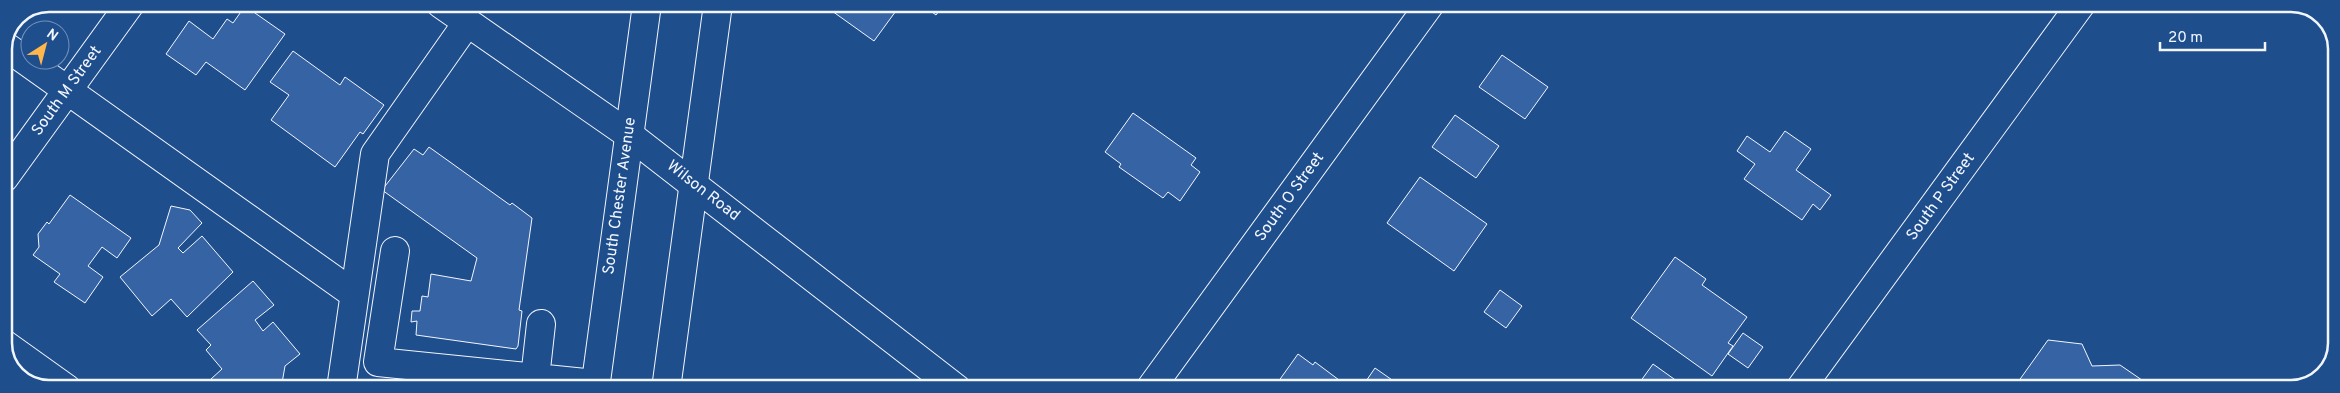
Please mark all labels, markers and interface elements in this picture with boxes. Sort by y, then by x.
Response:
north arrow [20,20,70,70]
scale bar [2160,20,2265,52]
text: N [43,26,61,46]
text: 20 m [2168,29,2203,48]
street label: South M Street [28,42,106,140]
street label: South Chester Avenue [599,116,641,276]
street label: South O Street [1251,149,1329,245]
street label: South P Street [1902,149,1980,245]
street label: Wilson Road [662,156,744,226]

